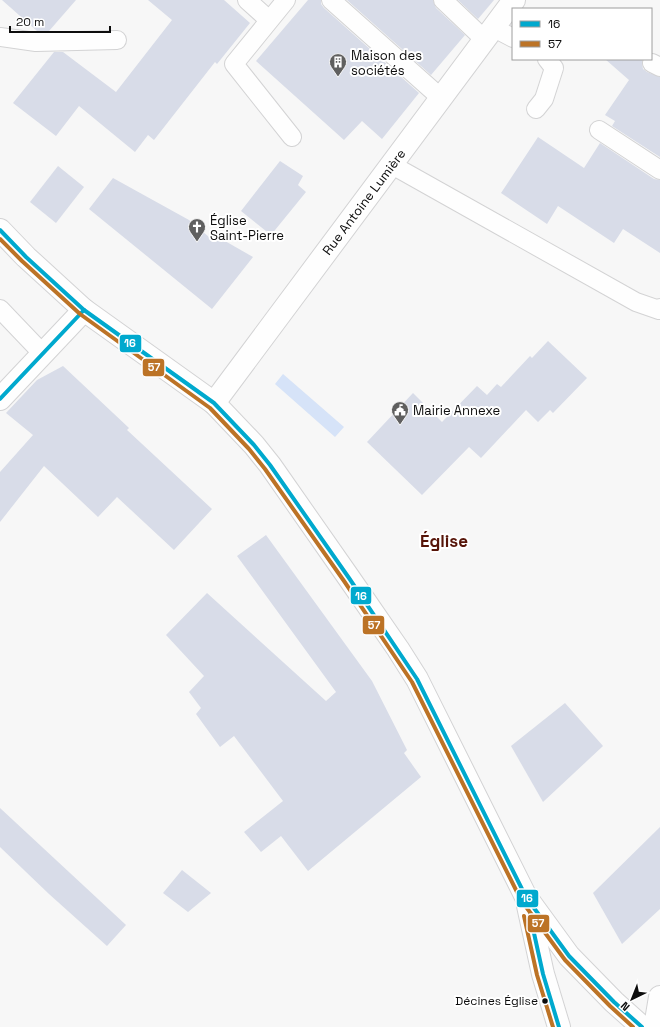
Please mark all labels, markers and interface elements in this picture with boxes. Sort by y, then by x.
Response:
scale bar [10,8,110,34]
legend [512,8,652,60]
text: 20 m [16,14,44,30]
text: 16 [548,16,560,32]
text: 57 [548,36,562,52]
place label: Maison des sociétés [351,47,422,79]
building icon: Maison des sociétés [328,52,348,77]
street label: Rue Antoine Lumière [319,146,409,258]
place label: Église Saint-Pierre [210,212,284,244]
church icon: Église Saint-Pierre [187,217,207,242]
line badge: 16 [119,334,142,353]
text: 16 [124,336,136,350]
line badge: 57 [142,358,165,377]
text: 57 [148,360,160,374]
public building icon: Mairie Annexe [390,400,410,425]
place label: Mairie Annexe [413,402,500,419]
district label: Église [420,530,468,552]
line badge: 16 [350,586,372,605]
text: 16 [355,589,367,603]
line badge: 57 [362,615,385,635]
text: 57 [368,618,380,632]
line badge: 16 [516,889,539,908]
text: 16 [521,891,533,905]
line badge: 57 [527,914,550,933]
text: 57 [532,916,544,930]
north arrow [612,979,652,1019]
place label: Décines Église [455,993,538,1009]
marker: Décines Église [540,996,550,1006]
text: N [618,999,633,1014]

